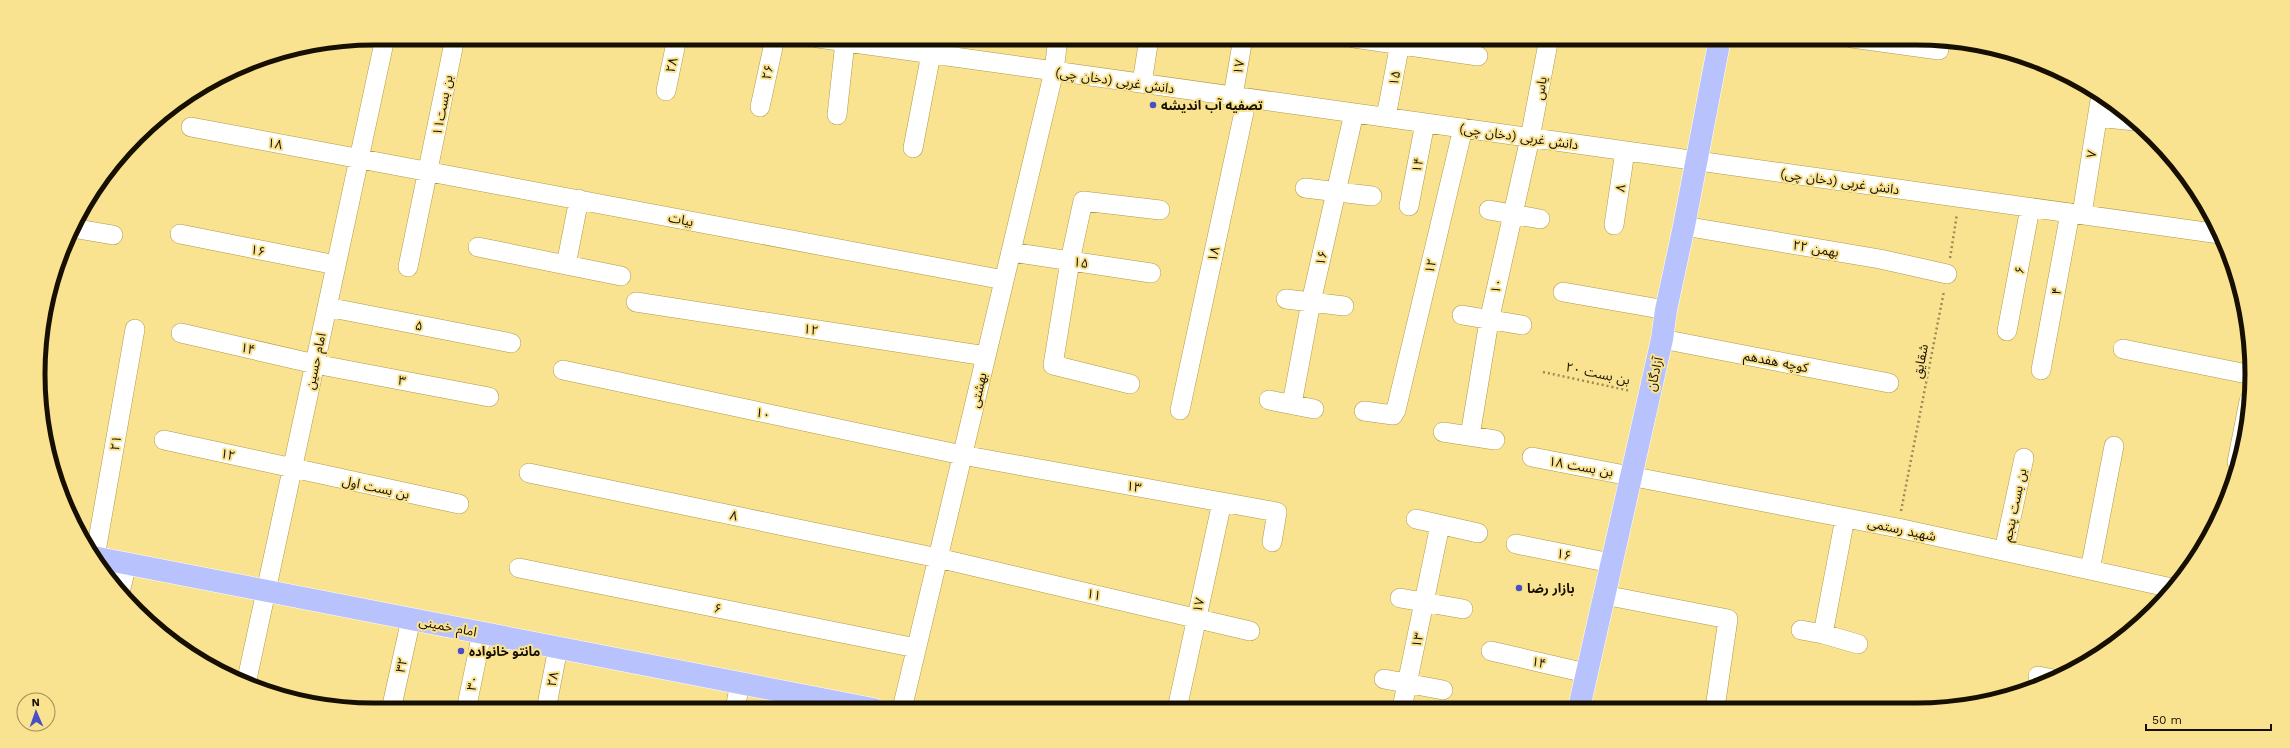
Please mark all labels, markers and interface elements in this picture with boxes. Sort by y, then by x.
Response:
street label: ۲۸ [663,56,680,74]
street label: ۱۷ [1230,58,1247,76]
street label: ۲۶ [759,63,776,81]
street label: دانش غربی (دخان چی) [1054,65,1175,98]
street label: ۱۵ [1386,69,1403,87]
street label: بن بست۱۱ [429,74,457,137]
street label: یاس [1531,75,1551,101]
place label: تصفیه آب اندیشه [1161,98,1263,113]
marker: تصفیه آب اندیشه [1148,100,1158,110]
street label: دانش غربی (دخان چی) [1458,121,1579,154]
street label: ۱۸ [266,135,284,152]
street label: ۷ [2084,149,2100,159]
street label: ۱۴ [1409,156,1426,174]
street label: دانش غربی (دخان چی) [1779,166,1900,199]
street label: ۸ [1613,183,1629,193]
street label: بیات [667,210,695,229]
street label: ۲۲ بهمن [1792,237,1840,261]
street label: ۱۶ [249,242,267,259]
street label: ۱۸ [1205,245,1222,263]
street label: ۱۶ [1313,249,1330,267]
street label: ۱۵ [1072,254,1089,271]
street label: ۱۲ [1422,257,1439,275]
street label: ۶ [2011,265,2028,275]
street label: ۱۰ [1488,277,1505,295]
street label: ۴ [2048,286,2065,296]
street label: ۵ [414,317,424,334]
street label: ۱۲ [802,321,819,338]
street label: امام حسین [302,331,331,391]
street label: ۱۴ [239,340,257,357]
street label: شقایق [1910,343,1932,380]
street label: کوچه هفدهم [1742,348,1810,378]
street label: آزادگان [1643,354,1667,393]
street label: بن بست ۲۰ [1564,359,1631,389]
street label: بهشتی [967,371,991,409]
street label: ۳ [397,372,407,389]
street label: ۱۰ [754,405,772,422]
street label: ۲۱ [107,434,124,452]
street label: ۱۲ [219,446,237,463]
street label: بن بست ۱۸ [1547,453,1614,481]
street label: بن بست پنجم [1999,467,2033,544]
street label: بن بست اول [341,473,411,503]
street label: ۱۳ [1125,478,1143,495]
street label: ۸ [729,507,740,524]
street label: شهید رستمی [1866,515,1937,545]
street label: ۱۶ [1555,546,1573,563]
place label: بازار رضا [1527,581,1575,596]
marker: بازار رضا [1514,583,1524,593]
street label: ۱۱ [1085,586,1103,603]
street label: ۱۷ [1190,596,1208,614]
street label: ۶ [713,600,723,617]
street label: امام خمینی [417,614,478,641]
street label: ۱۳ [1409,631,1426,649]
place label: مانتو خانواده [469,644,540,659]
marker: مانتو خانواده [456,646,466,656]
street label: ۱۴ [1530,654,1548,671]
street label: ۳۲ [393,656,410,674]
street label: ۲۸ [544,670,561,688]
street label: ۳۰ [464,674,481,692]
north arrow [16,692,56,732]
text: N [31,696,40,709]
scale bar [2146,706,2271,732]
text: 50 m [2152,713,2182,727]

